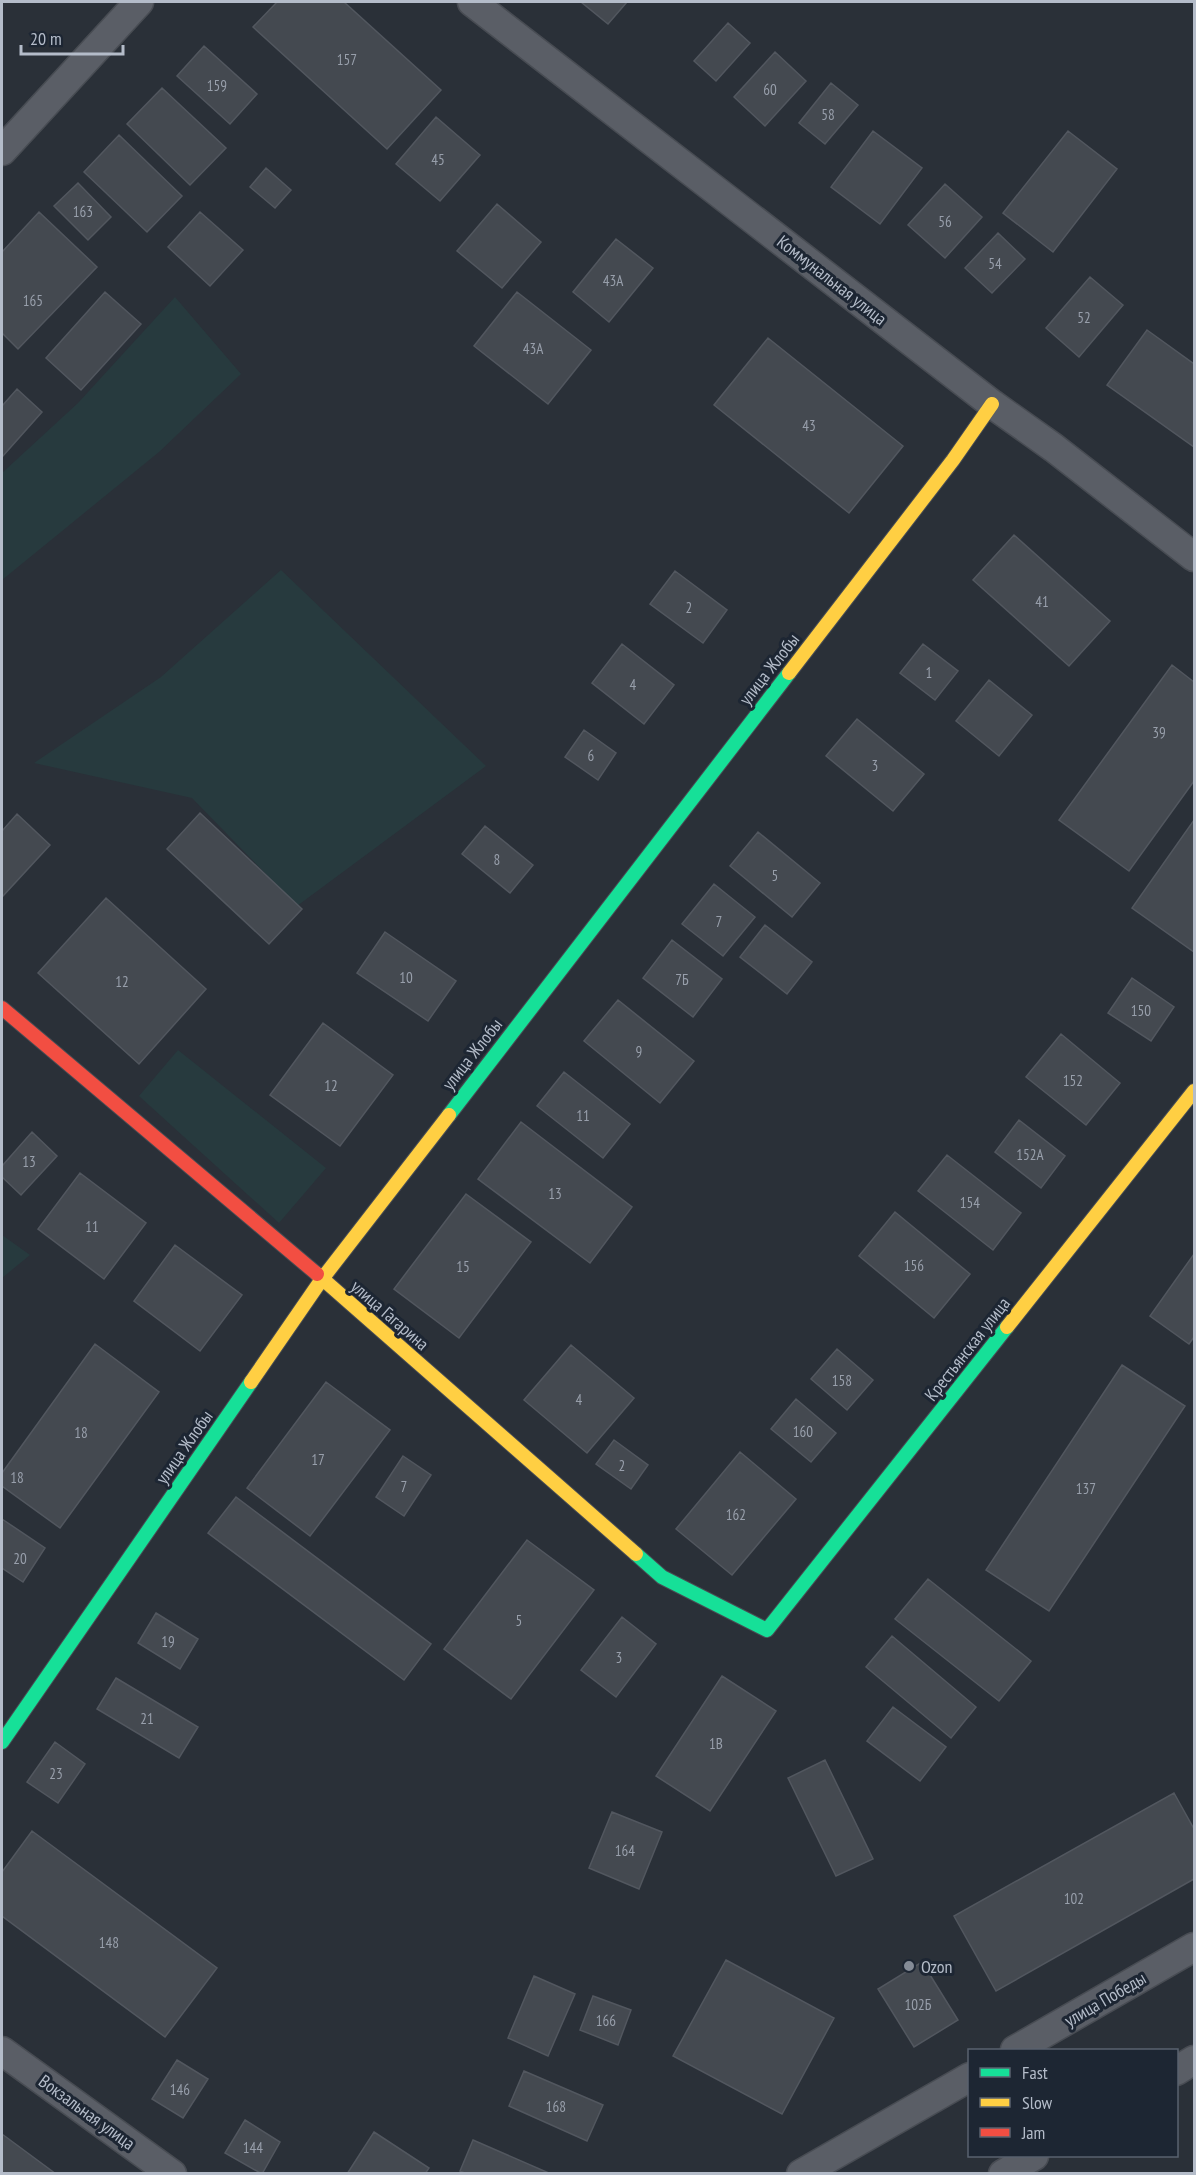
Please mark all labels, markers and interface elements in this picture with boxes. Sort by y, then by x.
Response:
scale bar [21,18,123,56]
text: 20 m [30,27,62,50]
house number: 157 [337,50,357,69]
house number: 159 [207,76,227,95]
house number: 60 [763,80,777,99]
house number: 58 [821,105,835,124]
house number: 45 [431,150,445,169]
house number: 163 [73,202,93,221]
house number: 56 [938,212,952,231]
street label: Коммунальная улица [772,230,892,330]
house number: 54 [988,254,1002,273]
house number: 43А [603,271,624,290]
house number: 165 [23,291,43,310]
house number: 52 [1077,308,1091,327]
house number: 43А [523,339,544,358]
house number: 43 [802,416,816,435]
house number: 41 [1035,592,1049,611]
house number: 2 [686,598,692,617]
street label: улица Жлобы [734,628,804,710]
house number: 1 [926,663,932,682]
house number: 4 [630,675,637,694]
house number: 39 [1152,723,1166,742]
house number: 6 [588,746,595,765]
house number: 3 [872,756,878,775]
house number: 8 [494,850,500,869]
house number: 5 [772,866,778,885]
house number: 7 [716,912,722,931]
house number: 10 [399,968,413,987]
house number: 7Б [675,970,689,989]
house number: 12 [115,972,129,991]
house number: 150 [1131,1001,1151,1020]
street label: улица Жлобы [437,1013,507,1095]
house number: 9 [636,1042,642,1061]
house number: 152 [1063,1071,1083,1090]
house number: 12 [324,1076,338,1095]
house number: 11 [576,1106,590,1125]
house number: 152А [1016,1145,1045,1164]
house number: 13 [22,1152,36,1171]
house number: 13 [548,1184,562,1203]
house number: 154 [960,1193,980,1212]
house number: 11 [85,1217,99,1236]
house number: 156 [904,1256,924,1275]
house number: 15 [456,1257,470,1276]
street label: улица Гагарина [346,1275,434,1355]
street label: Крестьянская улица [919,1292,1015,1406]
house number: 158 [832,1371,852,1390]
house number: 4 [576,1390,583,1409]
street label: улица Жлобы [150,1406,218,1488]
house number: 160 [793,1422,813,1441]
house number: 18 [74,1423,88,1442]
house number: 17 [311,1450,325,1469]
house number: 2 [619,1456,625,1475]
house number: 18 [10,1468,24,1487]
house number: 7 [401,1477,407,1496]
house number: 137 [1076,1479,1096,1498]
house number: 162 [726,1505,746,1524]
house number: 20 [13,1549,27,1568]
house number: 5 [516,1611,522,1630]
house number: 19 [161,1632,175,1651]
house number: 3 [616,1648,622,1667]
house number: 21 [140,1709,154,1728]
house number: 1В [709,1734,723,1753]
house number: 23 [49,1764,63,1783]
house number: 164 [615,1841,635,1860]
house number: 102 [1064,1889,1084,1908]
house number: 148 [99,1933,119,1952]
place label: Ozon [921,1955,953,1978]
marker: Ozon [902,1959,916,1973]
street label: улица Победы [1060,1966,1150,2032]
house number: 102Б [905,1995,932,2014]
house number: 166 [596,2011,616,2030]
legend [968,2049,1178,2157]
text: Fast [1022,2061,1048,2084]
street label: Вокзальная улица [34,2069,140,2155]
house number: 146 [170,2080,190,2099]
text: Slow [1022,2091,1053,2114]
house number: 168 [546,2097,566,2116]
text: Jam [1021,2121,1045,2144]
house number: 144 [243,2138,263,2157]

